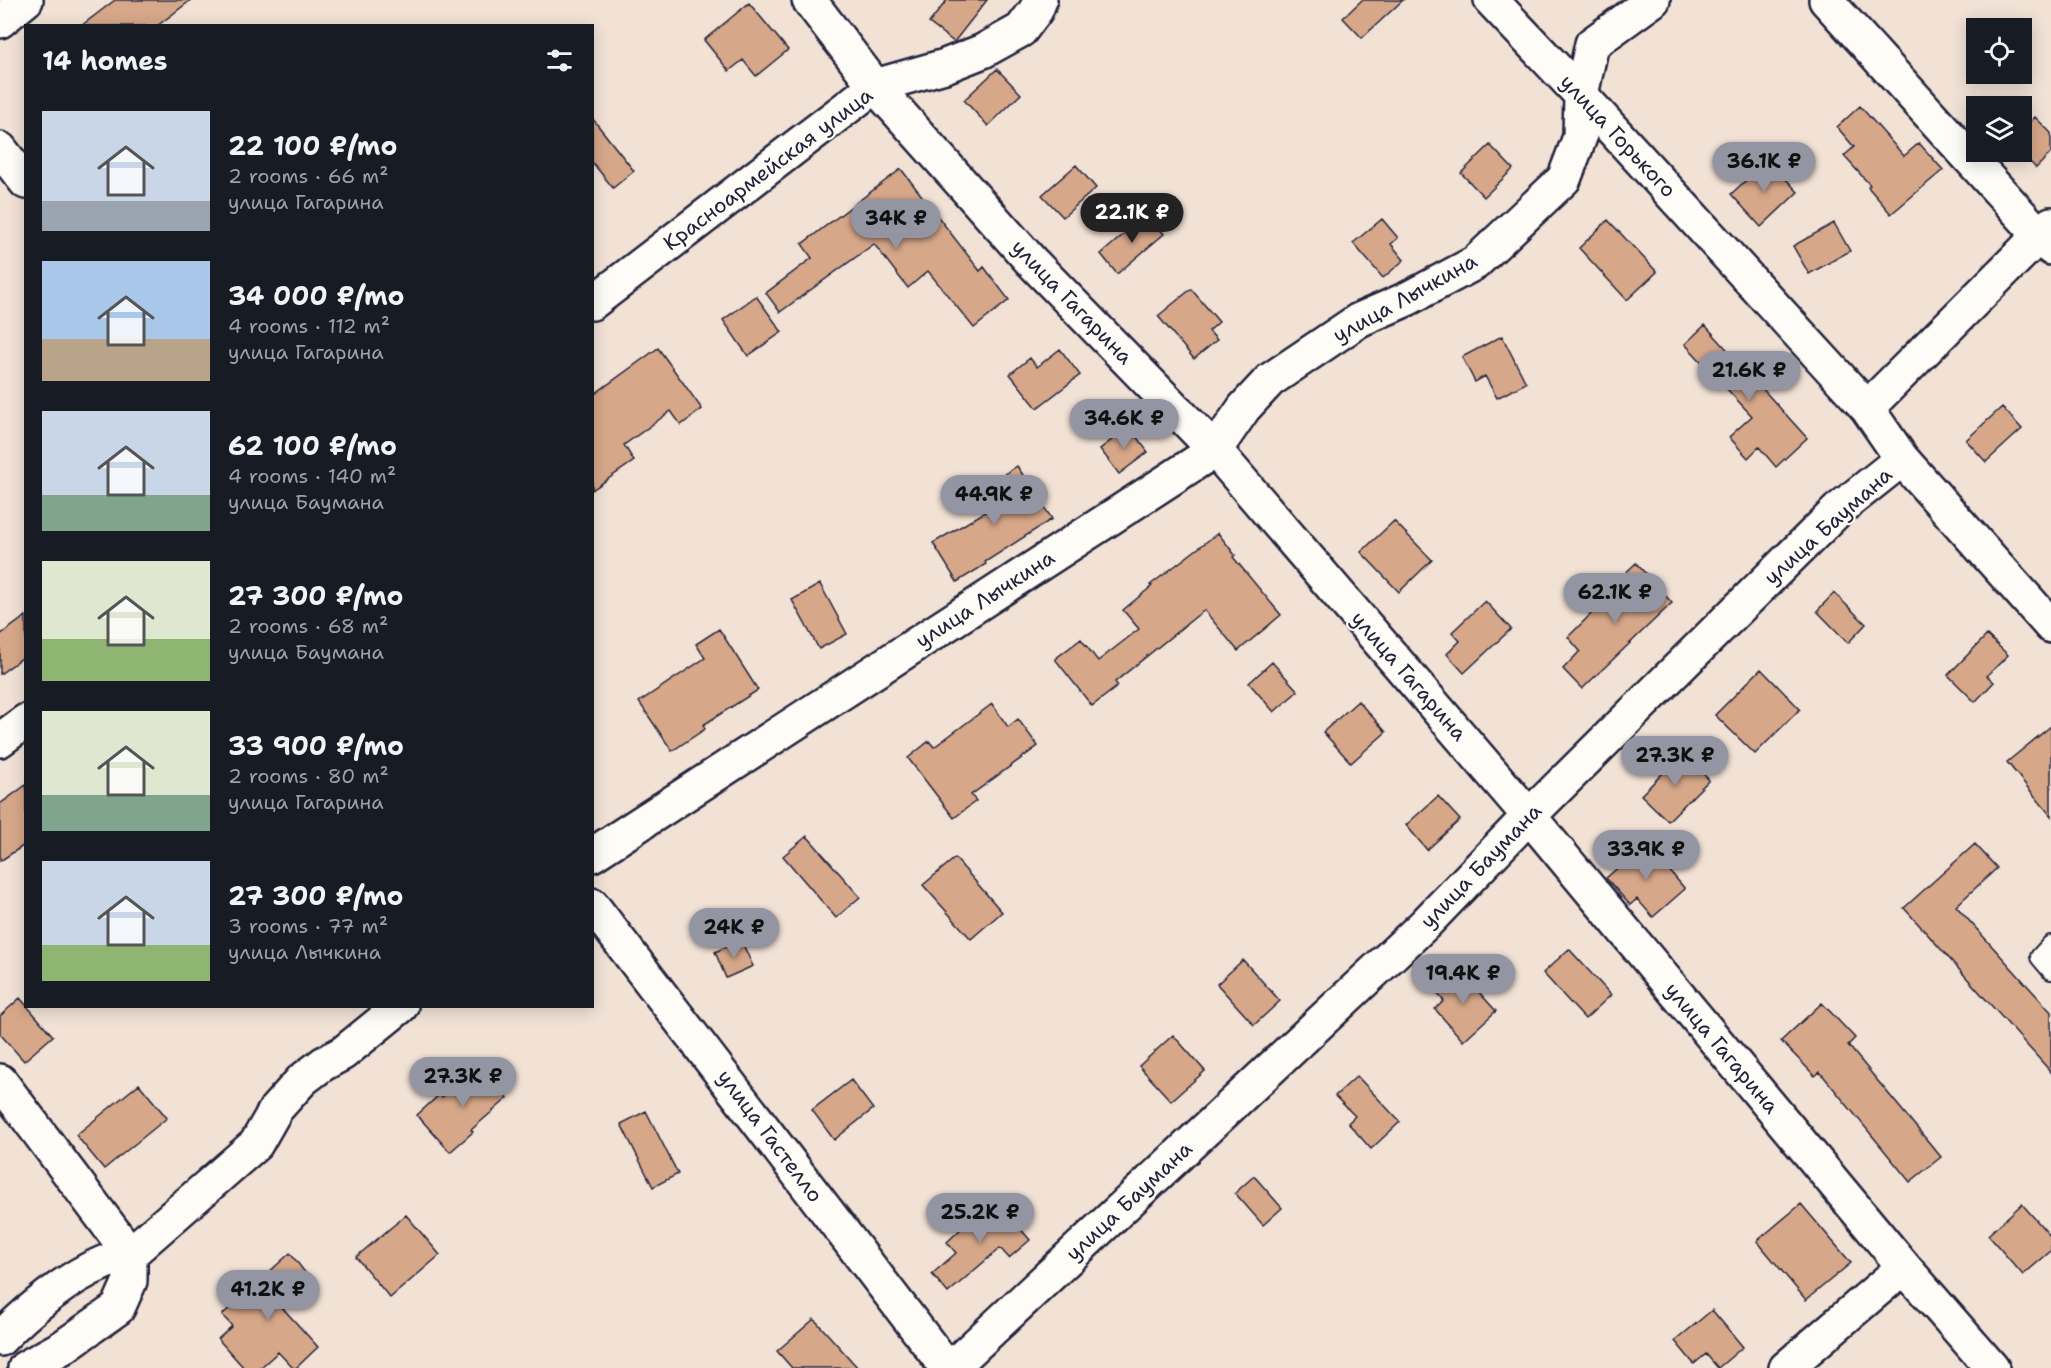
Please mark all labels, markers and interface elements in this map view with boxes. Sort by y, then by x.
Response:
map controls [1966,18,2032,162]
button: locate [1966,18,2032,84]
text: 14 homes [42,43,168,78]
icon: filters [543,44,576,77]
street label: улица Горького [1554,69,1682,203]
street label: Красноармейская улица [658,81,878,257]
button: layers [1966,96,2032,162]
text: 22 100 ₽/mo [228,128,397,163]
icon: home [90,135,162,207]
pin: 36.1K ₽ [1709,142,1819,193]
text: 36.1K ₽ [1726,148,1802,174]
text: 2 rooms · 66 m² [228,163,389,189]
text: улица Гагарина [228,189,384,215]
pin: 22.1K ₽ [1077,193,1187,244]
pin: 34K ₽ [854,199,938,250]
text: 22.1K ₽ [1094,199,1170,225]
text: 34K ₽ [865,205,927,231]
street label: улица Гагарина [1005,233,1139,371]
street label: улица Лычкина [1328,247,1482,349]
text: 34 000 ₽/mo [228,278,405,313]
icon: home [90,285,162,357]
text: 4 rooms · 112 m² [228,313,390,339]
text: улица Гагарина [228,339,384,365]
pin: 21.6K ₽ [1694,351,1804,402]
text: 21.6K ₽ [1711,357,1787,383]
pin: 34.6K ₽ [1069,399,1179,450]
text: 34.6K ₽ [1084,405,1164,431]
text: 62 100 ₽/mo [228,428,397,463]
icon: home [90,435,162,507]
street label: улица Баумана [1758,461,1898,591]
text: 4 rooms · 140 m² [228,463,396,489]
pin: 44.9K ₽ [939,475,1049,526]
text: 44.9K ₽ [955,481,1033,507]
text: улица Баумана [228,489,384,515]
street label: улица Лычкина [910,543,1060,655]
pin: 62.1K ₽ [1560,573,1670,624]
text: 27 300 ₽/mo [228,578,403,613]
text: 62.1K ₽ [1578,579,1652,605]
icon: home [90,585,162,657]
street label: улица Гагарина [1345,605,1473,747]
text: 2 rooms · 68 m² [228,613,388,639]
text: улица Баумана [228,639,384,665]
text: 33 900 ₽/mo [228,728,404,763]
icon: home [90,735,162,807]
pin: 27.3K ₽ [1620,736,1730,787]
text: 27.3K ₽ [1635,742,1715,768]
text: 2 rooms · 80 m² [228,763,389,789]
text: улица Гагарина [228,789,384,815]
street label: улица Баумана [1414,797,1548,935]
pin: 33.9K ₽ [1591,830,1701,881]
text: 33.9K ₽ [1607,836,1685,862]
text: 27 300 ₽/mo [228,878,403,913]
icon: home [90,885,162,957]
pin: 24K ₽ [692,908,776,959]
text: 3 rooms · 77 m² [228,913,388,939]
text: 24K ₽ [703,914,765,940]
text: улица Лычкина [228,939,381,965]
pin: 19.4K ₽ [1408,954,1518,1005]
text: 19.4K ₽ [1425,960,1501,986]
street label: улица Гагарина [1659,976,1785,1120]
pin: 27.3K ₽ [408,1057,518,1108]
text: 27.3K ₽ [423,1063,503,1089]
street label: улица Гастелло [711,1064,829,1208]
street label: улица Баумана [1060,1135,1198,1267]
pin: 25.2K ₽ [925,1193,1035,1244]
text: 25.2K ₽ [940,1199,1020,1225]
pin: 41.2K ₽ [213,1270,323,1321]
text: 41.2K ₽ [231,1276,305,1302]

